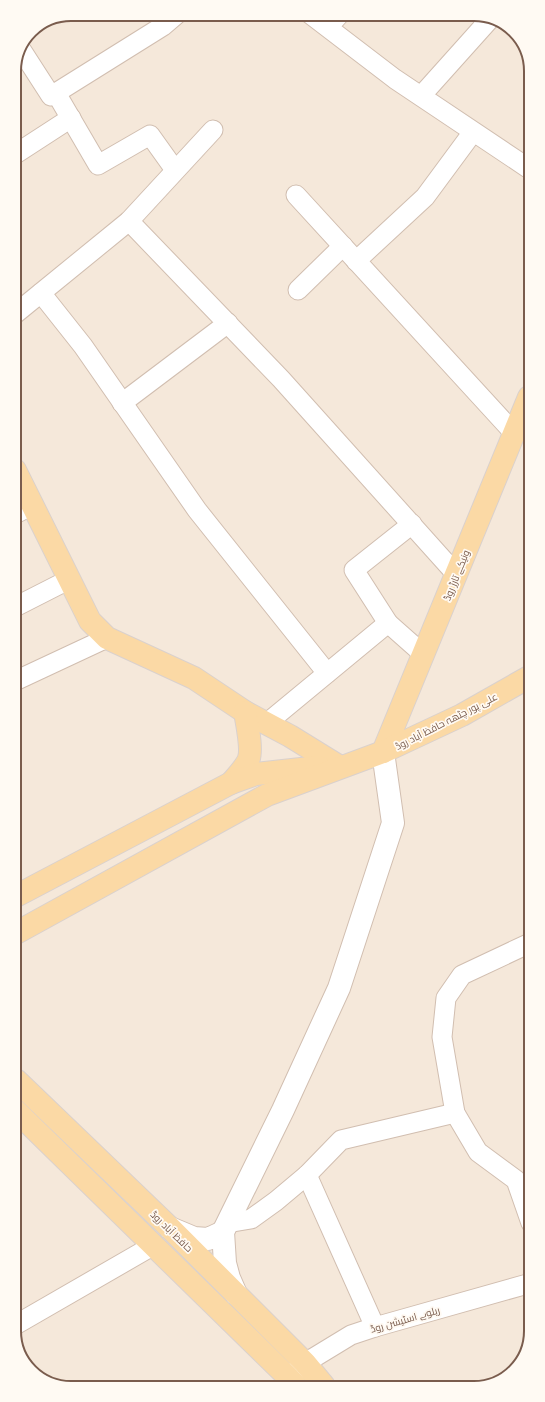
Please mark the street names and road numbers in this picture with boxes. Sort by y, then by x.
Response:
street label: ونیکے تارڑ روڈ [440,548,473,603]
street label: علی پور چٹھہ حافظ آباد روڈ [393,690,500,753]
street label: حافظ آباد روڈ [148,1208,196,1255]
street label: ریلوے اسٹیشن روڈ [369,1303,441,1336]

